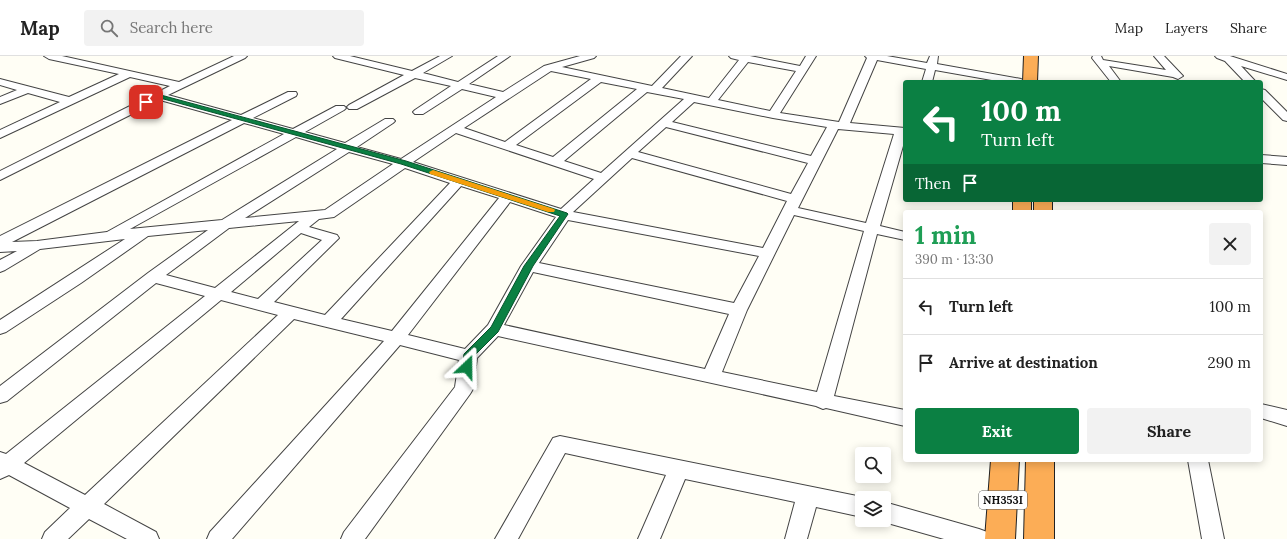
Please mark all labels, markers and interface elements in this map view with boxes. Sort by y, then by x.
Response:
search box [84,10,364,46]
text: Map [20,16,60,40]
icon: search [98,17,120,39]
text: Search here [130,18,213,37]
text: Map [1115,19,1143,37]
text: Layers [1165,19,1208,37]
text: Share [1230,19,1267,37]
pin [129,85,163,119]
icon: arrive [135,91,157,113]
text: 100 m [981,93,1061,129]
icon: left [915,96,967,148]
text: Turn left [981,128,1054,151]
icon: arrive [959,172,981,194]
text: Then [915,174,951,193]
text: 1 min [915,220,976,251]
button: close [1209,223,1251,265]
text: 390 m · 13:30 [915,251,994,268]
icon: left [915,296,937,318]
text: Turn left [949,297,1013,316]
text: 100 m [1210,297,1251,316]
position arrow [446,346,488,388]
icon: arrive [915,352,937,374]
text: Arrive at destination [949,353,1098,372]
text: 290 m [1208,353,1251,372]
button: Exit [915,408,1079,454]
button: Share [1087,408,1251,454]
map controls [855,447,891,527]
button: search [855,447,891,483]
button: layers [855,491,891,527]
road number: NH353I [979,491,1027,509]

